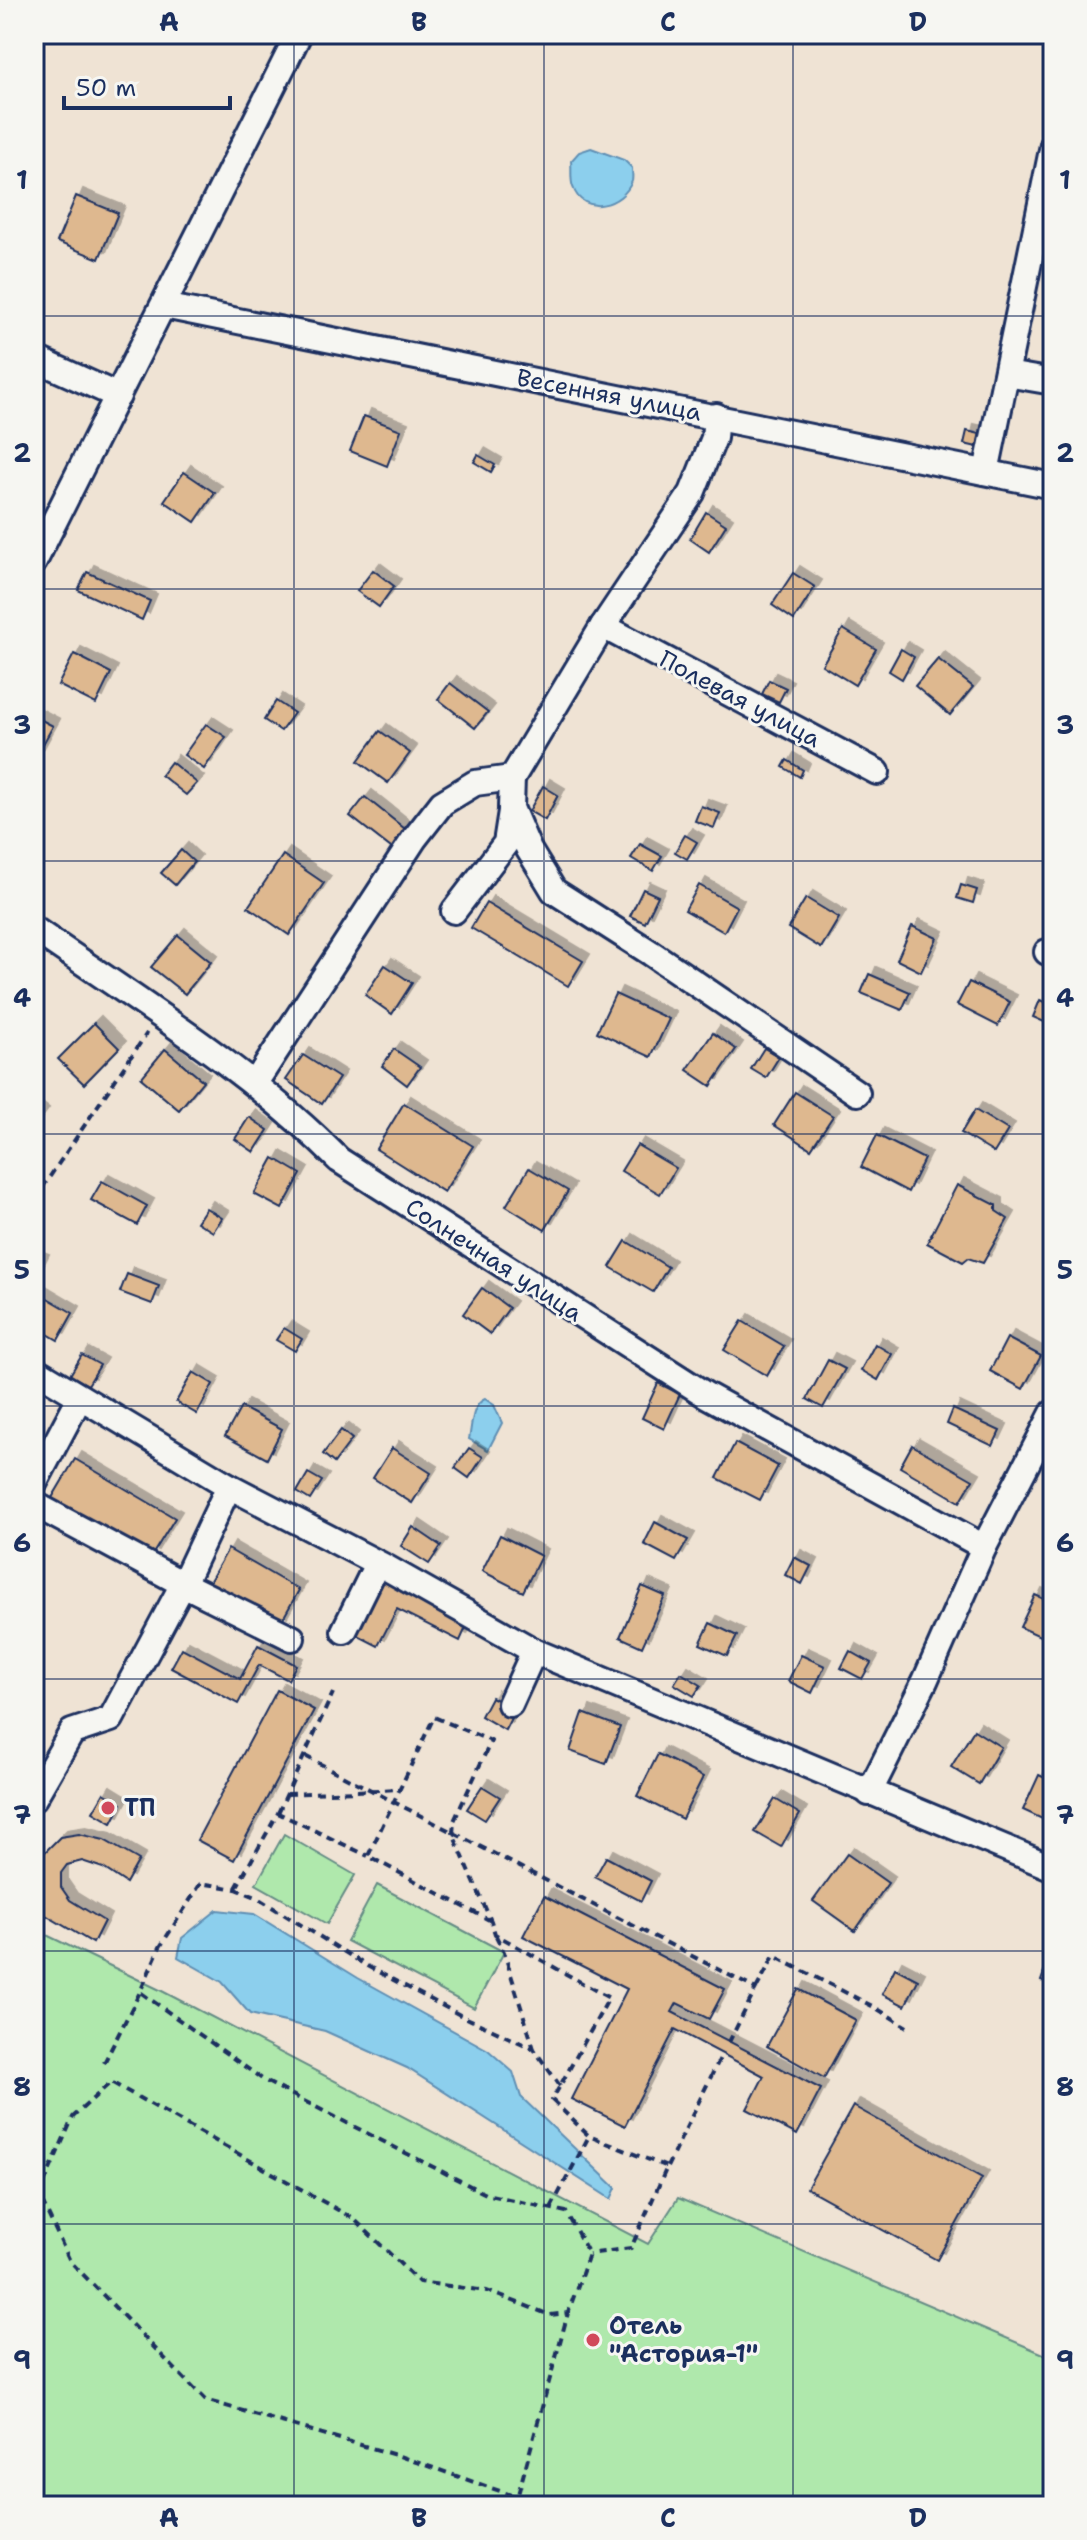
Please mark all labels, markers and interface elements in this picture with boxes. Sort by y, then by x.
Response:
text: A [159,4,179,39]
text: B [411,4,427,39]
text: C [660,4,676,39]
text: D [909,4,927,39]
scale bar [64,60,230,110]
text: 50 m [76,72,136,104]
text: 1 [16,162,28,197]
text: 1 [1059,162,1071,197]
street label: Весенняя улица [514,361,704,429]
text: 2 [13,435,31,470]
text: 2 [1056,435,1074,470]
street label: Полевая улица [654,643,826,755]
text: 3 [13,707,31,742]
text: 3 [1056,707,1074,742]
text: 4 [13,980,31,1015]
text: 4 [1056,980,1074,1015]
street label: Солнечная улица [399,1191,589,1329]
text: 5 [14,1252,30,1287]
text: 5 [1057,1252,1073,1287]
text: 6 [13,1525,31,1560]
text: 6 [1056,1525,1074,1560]
place label: ТП [124,1792,155,1824]
text: 7 [13,1797,31,1832]
text: 7 [1056,1797,1074,1832]
marker: ТП [99,1799,117,1817]
text: 8 [13,2069,31,2104]
text: 8 [1056,2069,1074,2104]
place label: Отель "Астория-1" [609,2310,758,2370]
marker: Отель "Астория-1" [584,2331,602,2349]
text: 9 [13,2342,31,2377]
text: 9 [1056,2342,1074,2377]
text: A [159,2500,179,2535]
text: B [411,2500,427,2535]
text: C [660,2500,676,2535]
text: D [909,2500,927,2535]

